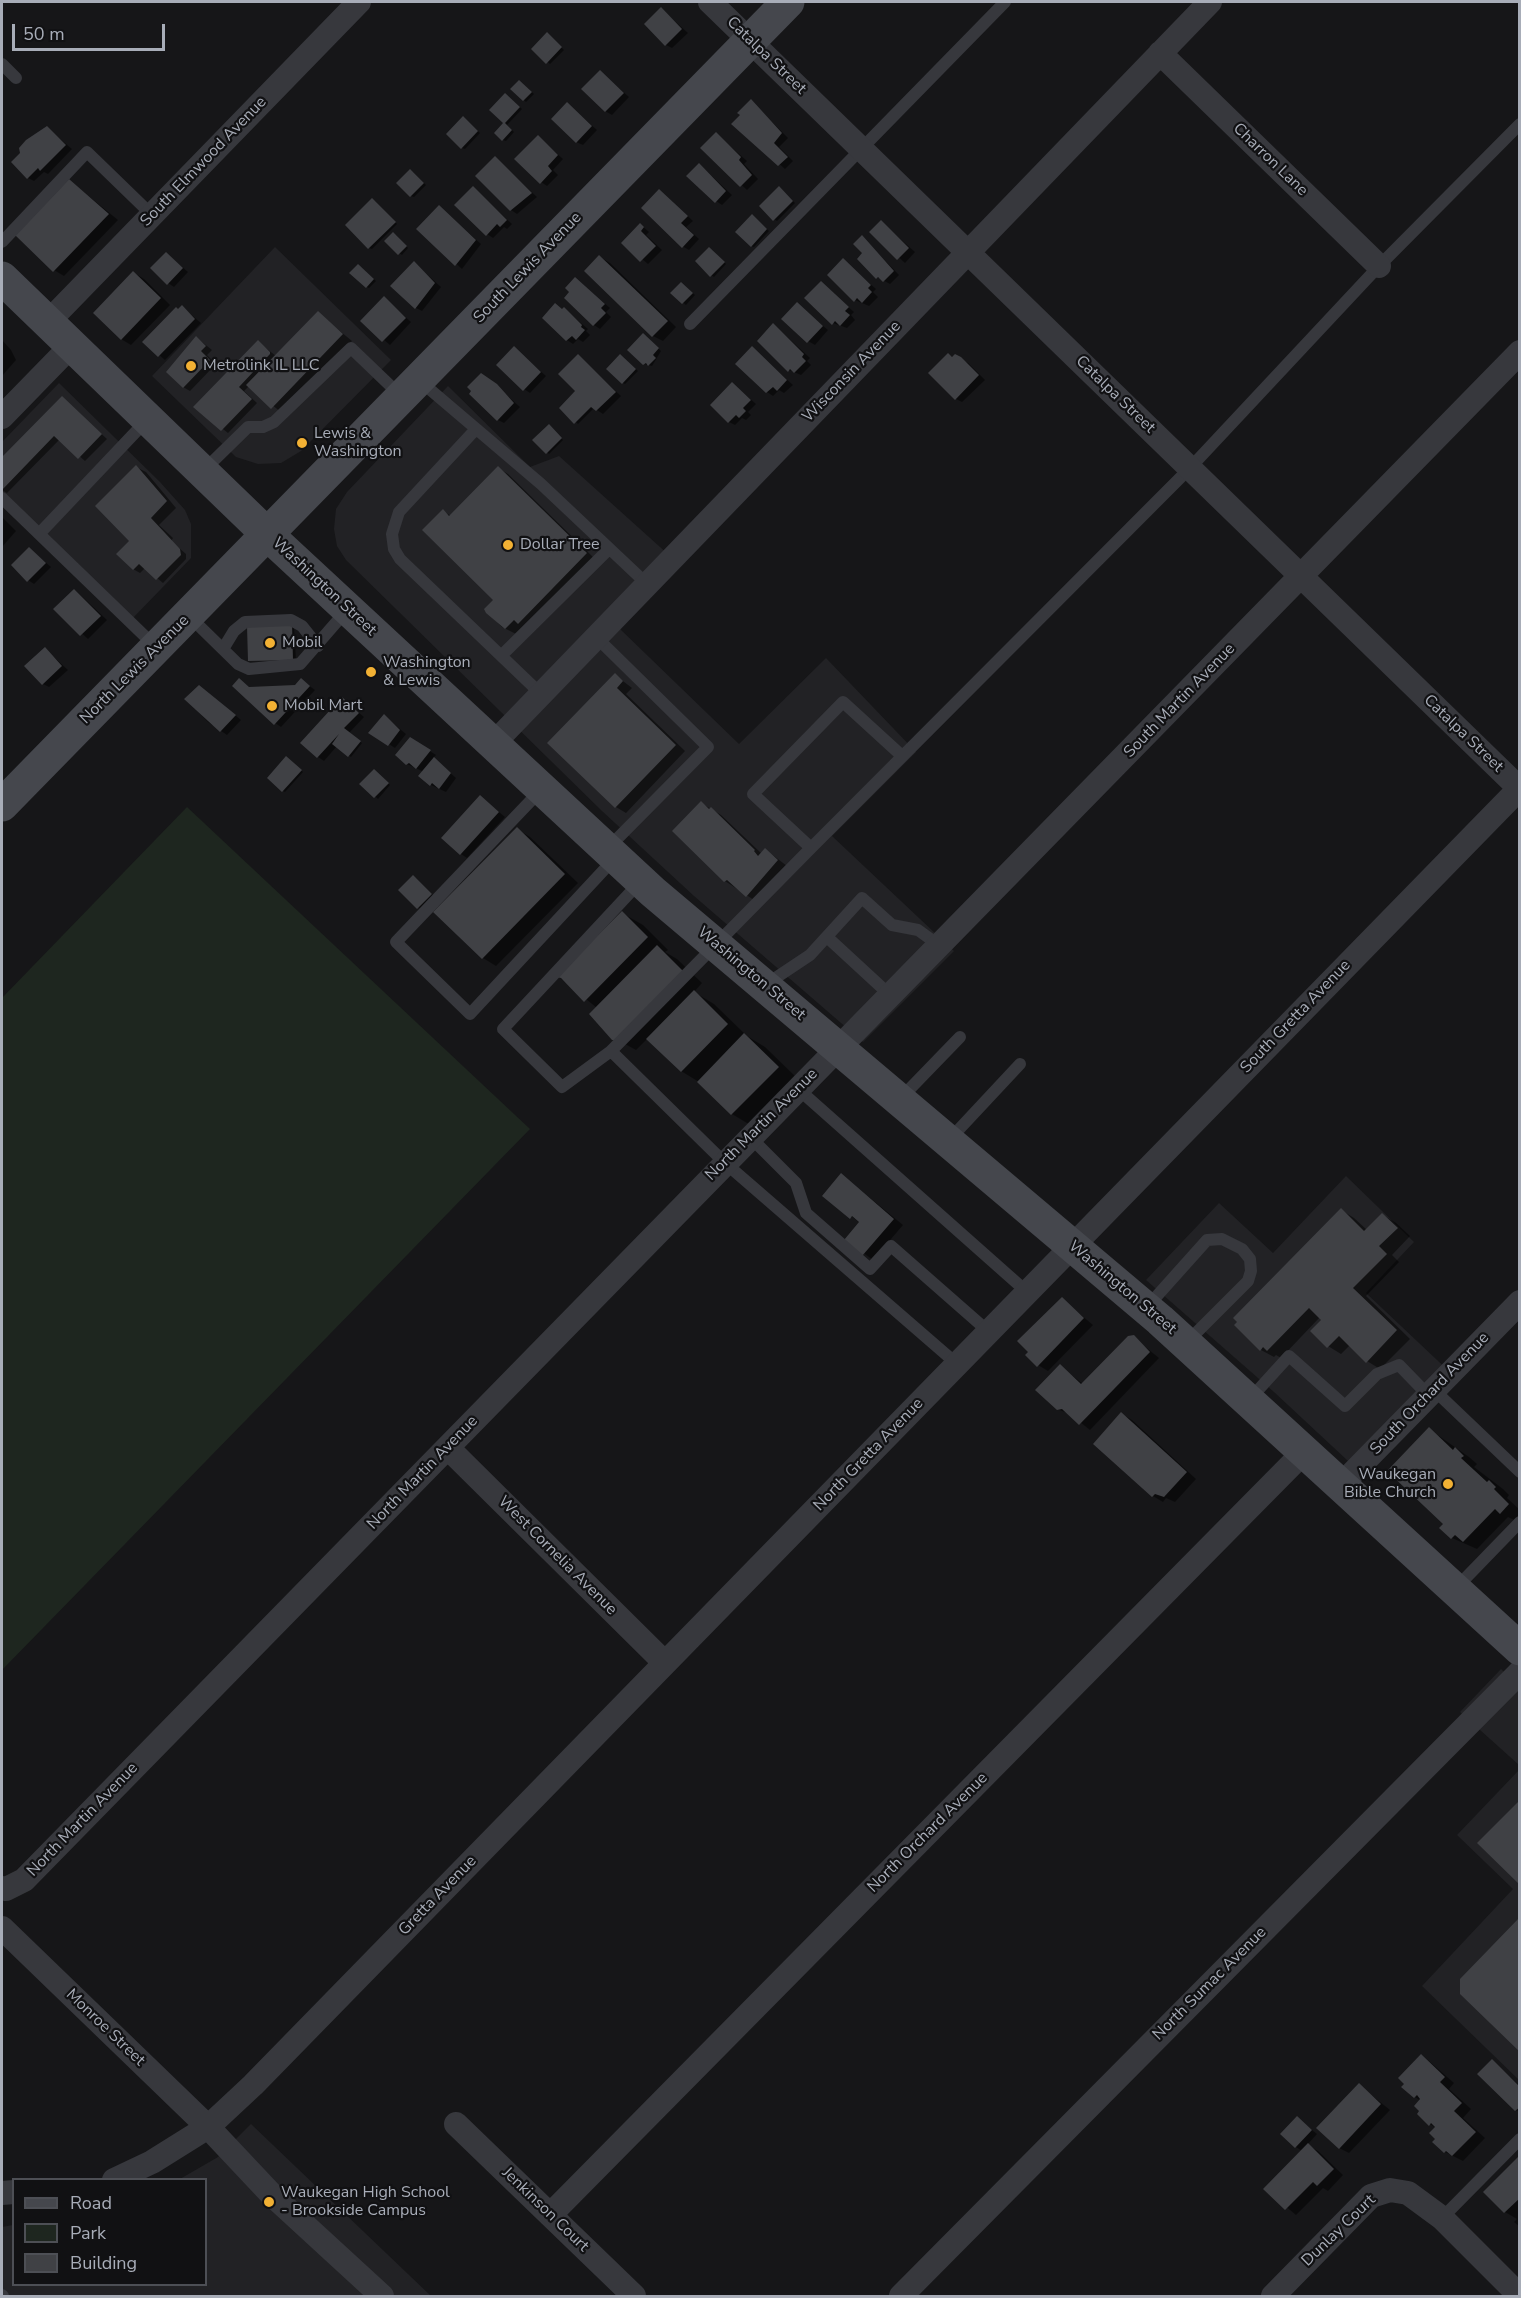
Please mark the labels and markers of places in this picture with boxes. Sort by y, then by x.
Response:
place label: Metrolink IL LLC [203,356,319,376]
marker: Metrolink IL LLC [184,359,198,373]
place label: Lewis & Washington [314,424,402,462]
marker: Lewis & Washington [295,436,309,450]
place label: Dollar Tree [520,535,600,555]
marker: Dollar Tree [501,538,515,552]
place label: Mobil [282,633,322,653]
marker: Mobil [263,636,277,650]
place label: Washington & Lewis [383,653,471,691]
marker: Washington & Lewis [364,665,378,679]
place label: Mobil Mart [284,696,362,716]
marker: Mobil Mart [265,699,279,713]
place label: Waukegan Bible Church [1344,1465,1436,1503]
marker: Waukegan Bible Church [1441,1477,1455,1491]
place label: Waukegan High School - Brookside Campus [281,2183,450,2221]
marker: Waukegan High School - Brookside Campus [262,2195,276,2209]

